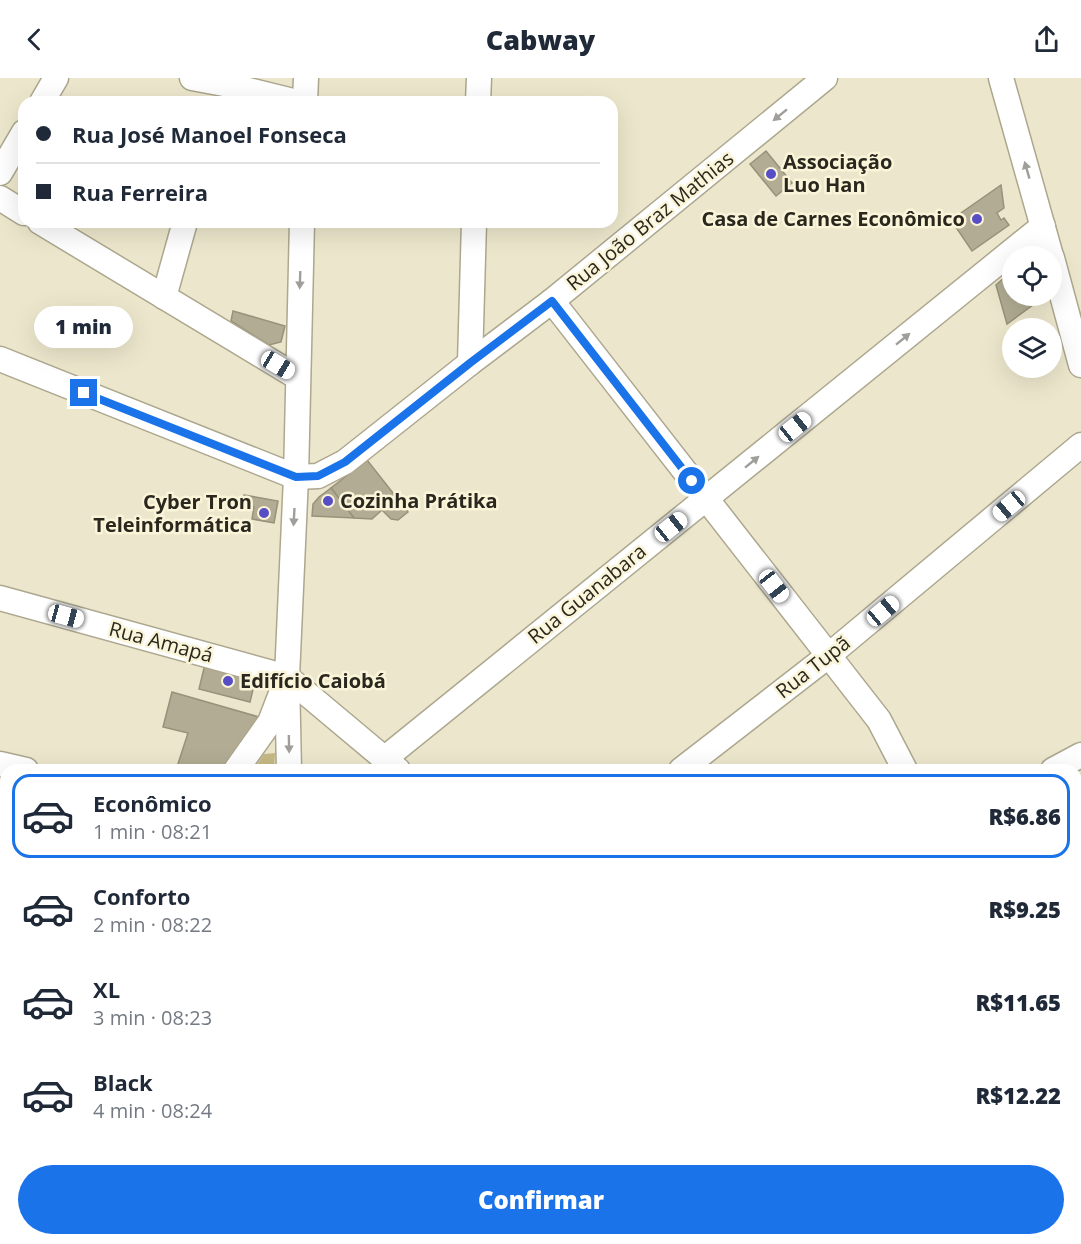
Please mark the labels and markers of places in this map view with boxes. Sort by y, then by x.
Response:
place label: Associação Luo Han [783,148,892,198]
marker: Associação Luo Han [764,167,778,181]
place label: Casa de Carnes Econômico [701,205,965,232]
marker: Casa de Carnes Econômico [970,212,984,226]
place label: Cozinha Prátika [340,487,498,514]
place label: Cyber Tron Teleinformática [93,488,252,538]
marker: Cozinha Prátika [321,494,335,508]
marker: Cyber Tron Teleinformática [257,506,271,520]
place label: Edifício Caiobá [240,667,386,694]
marker: Edifício Caiobá [221,674,235,688]

